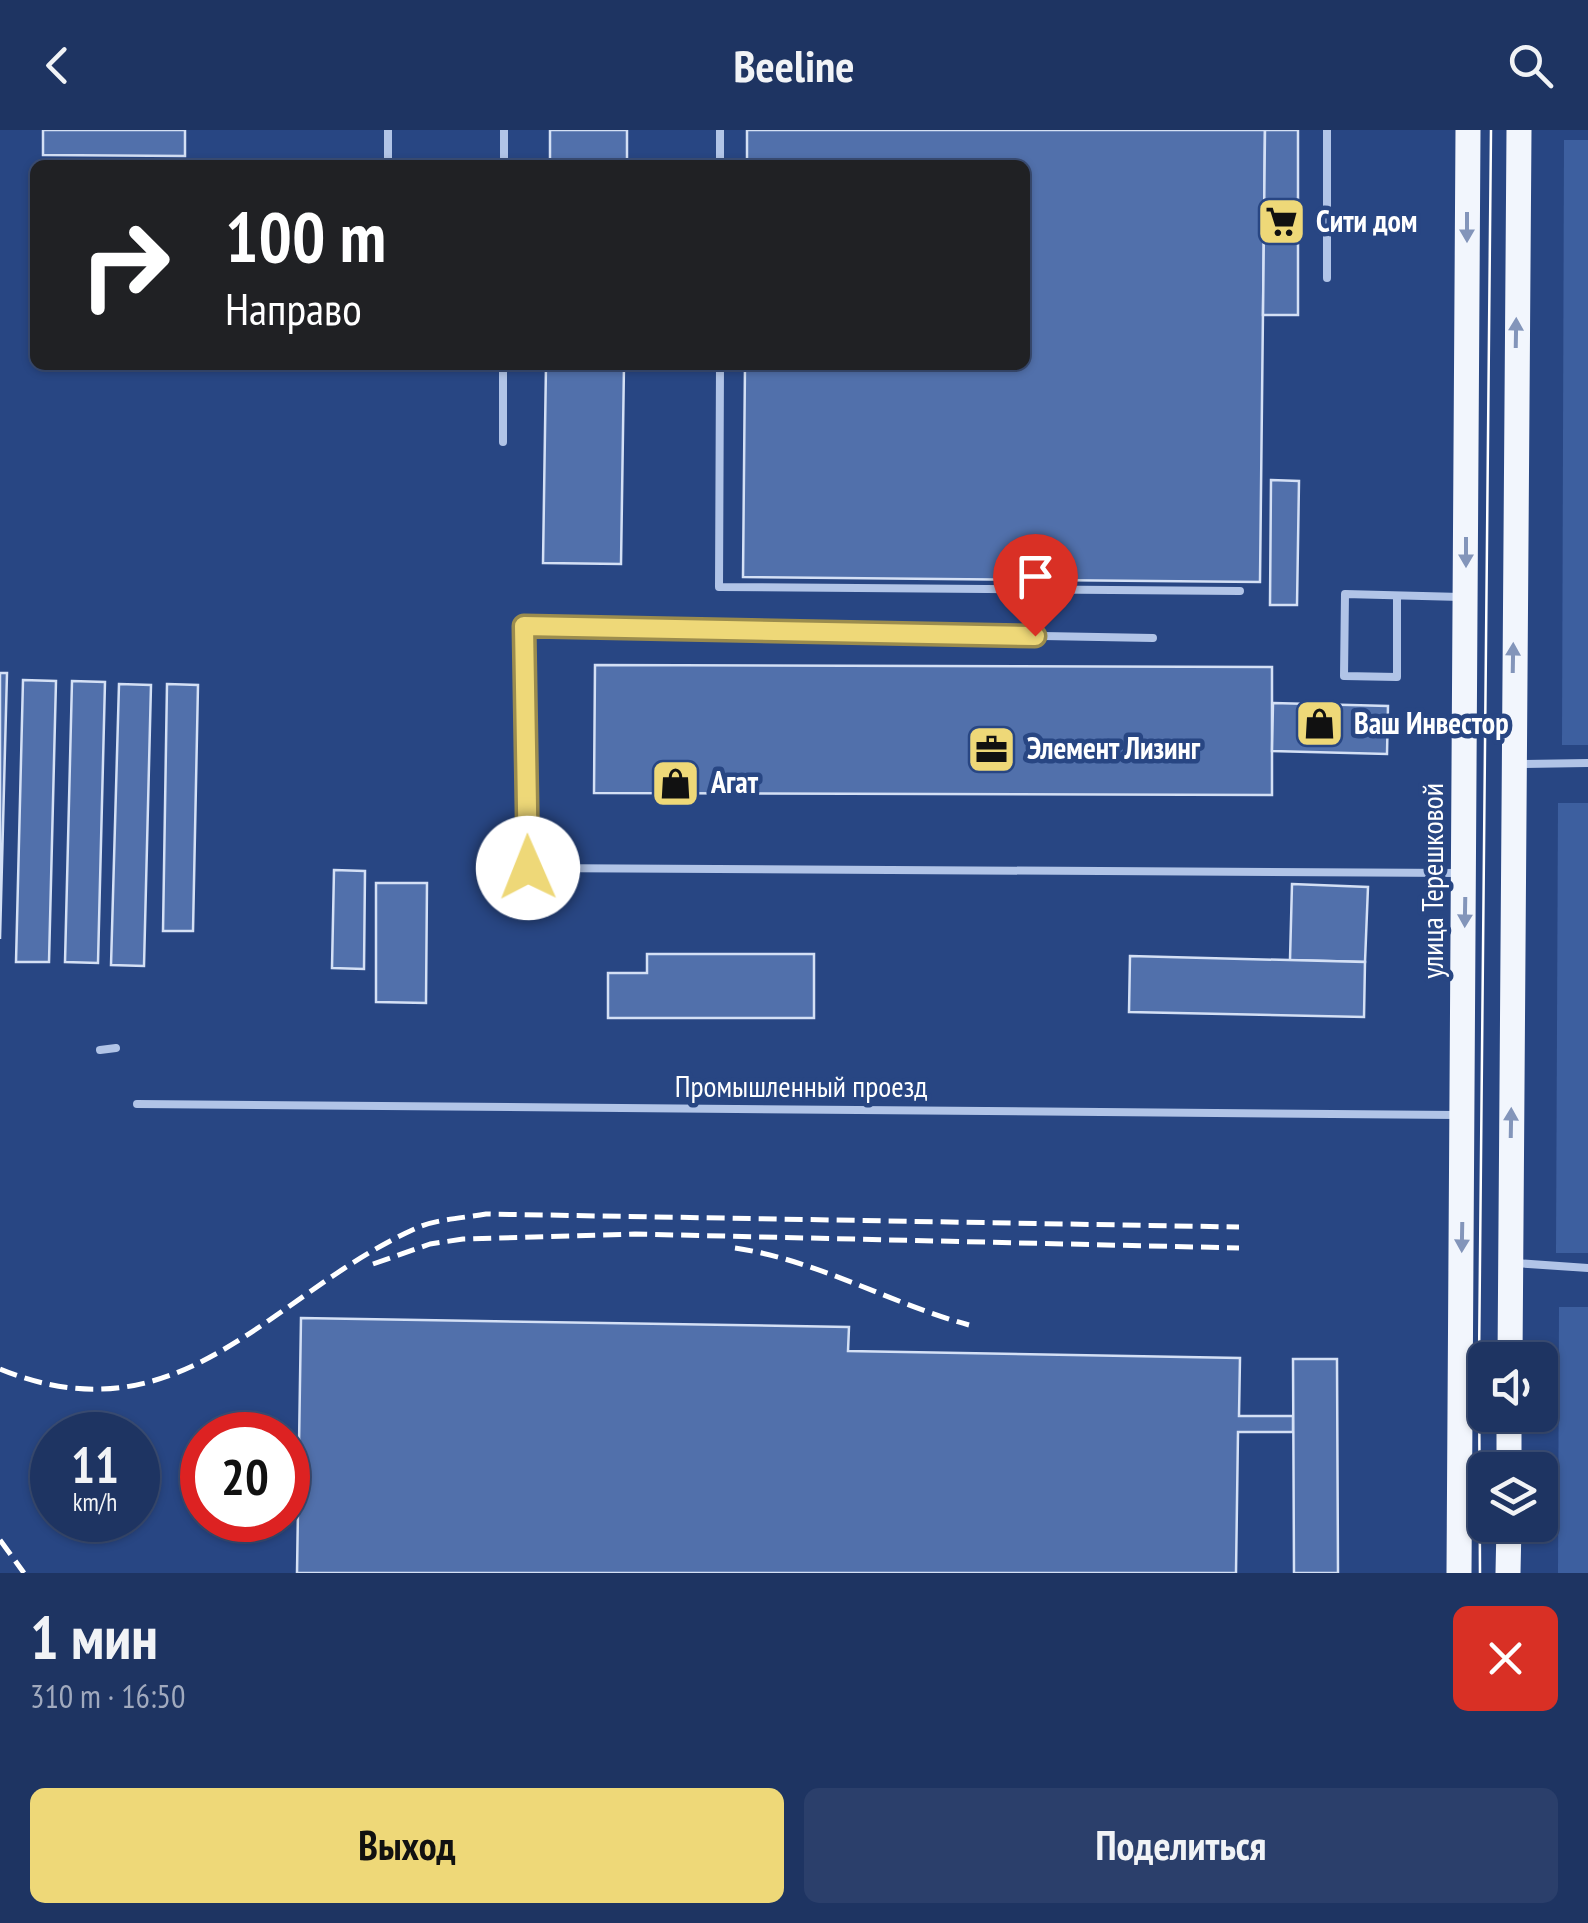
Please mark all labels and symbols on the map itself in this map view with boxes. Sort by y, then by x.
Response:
supermarket icon: Сити дом [1255,196,1307,248]
place label: Сити дом [1316,201,1418,240]
one-way arrow [1459,212,1475,244]
one-way arrow [1509,316,1525,348]
pin [993,534,1078,637]
one-way arrow [1458,537,1474,569]
one-way arrow [1505,641,1521,673]
shop icon: Ваш Инвестор [1293,698,1345,750]
place label: Ваш Инвестор [1354,703,1509,742]
office icon: Элемент Лизинг [966,723,1018,775]
place label: Элемент Лизинг [1027,728,1201,767]
shop icon: Агат [650,757,702,809]
place label: Агат [710,762,759,801]
street label: улица Терешковой [1412,783,1451,979]
position arrow [476,816,580,920]
one-way arrow [1457,897,1473,929]
street label: Промышленный проезд [675,1066,927,1105]
one-way arrow [1504,1106,1520,1138]
one-way arrow [1454,1222,1470,1254]
speed limit sign: 20 [180,1412,310,1542]

